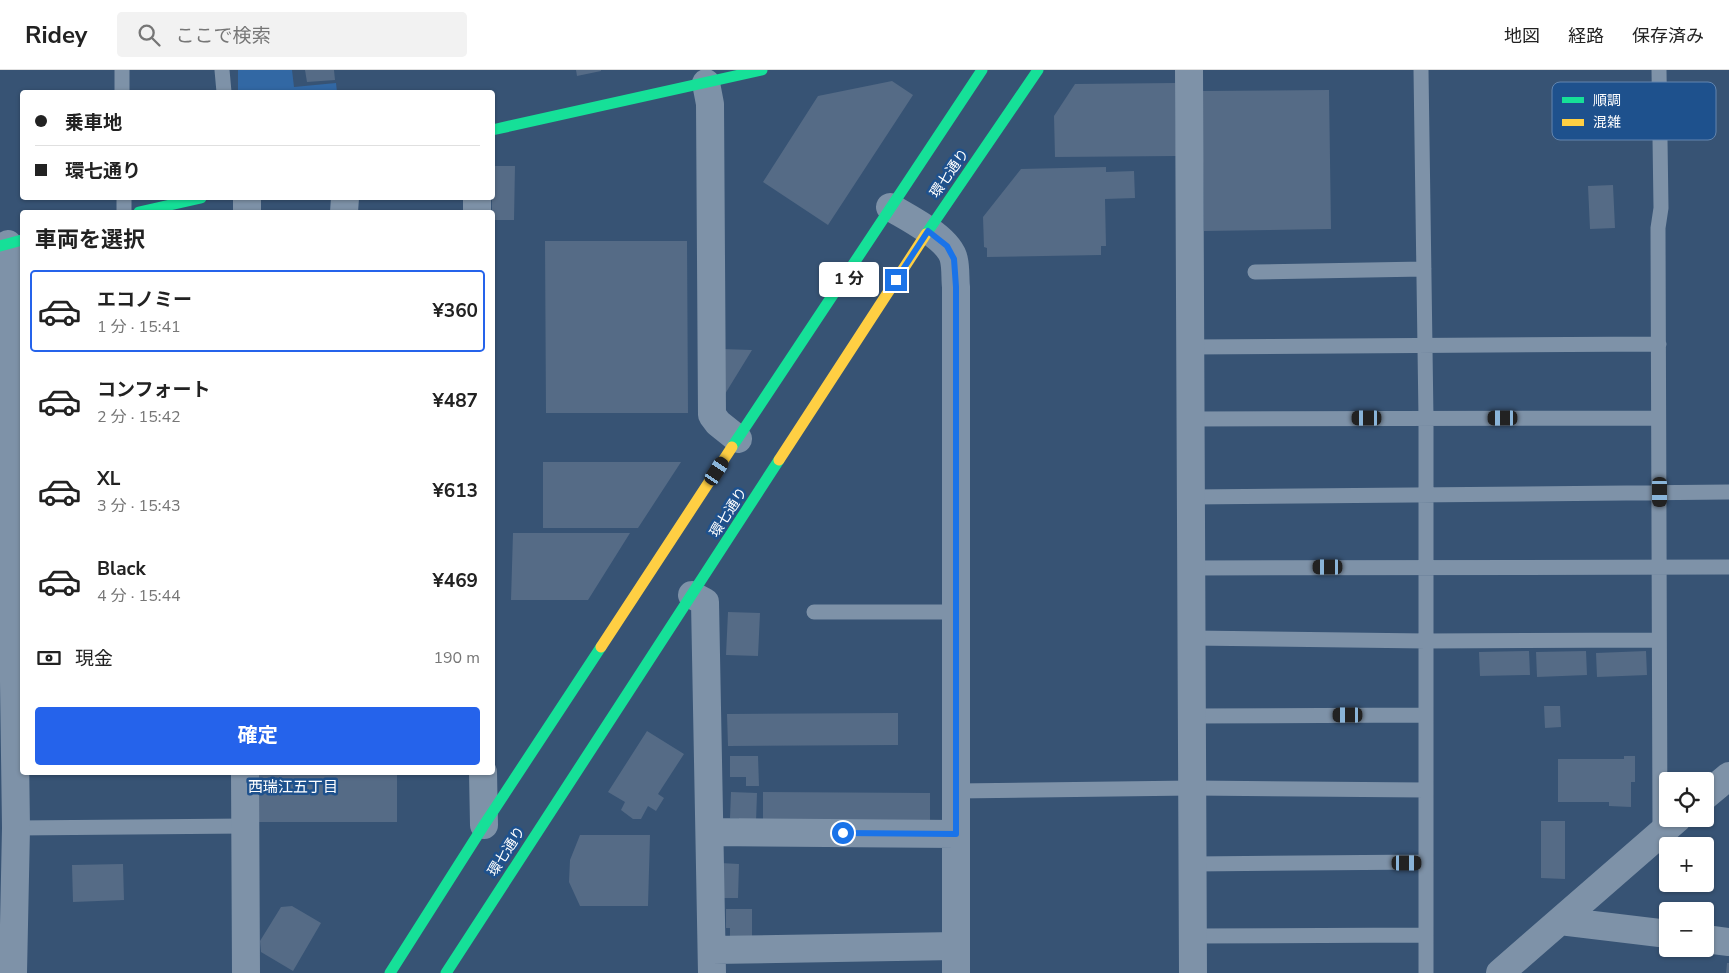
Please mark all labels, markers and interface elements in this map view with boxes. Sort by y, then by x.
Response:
search box [117,12,467,57]
text: Ridey [25,19,87,51]
icon: search [135,21,163,49]
text: ここで検索 [175,23,270,49]
text: 地図 [1504,24,1540,48]
text: 経路 [1568,24,1604,48]
text: 保存済み [1632,24,1704,48]
legend [1552,82,1716,140]
text: 順調 [1593,91,1621,110]
text: 乗車地 [65,110,122,136]
text: 混雑 [1593,113,1621,132]
street label: 環七通り [926,145,973,202]
text: 環七通り [65,158,141,184]
text: 車両を選択 [35,225,145,255]
callout: 1 分 [818,262,878,298]
text: 1 分 [834,268,864,290]
route end [885,269,907,291]
text: エコノミー [97,287,192,313]
icon: car [37,289,82,334]
text: ¥360 [432,298,478,324]
text: 1 分 · 15:41 [97,316,181,338]
text: コンフォート [97,377,210,403]
icon: car [37,379,82,424]
text: ¥487 [432,388,478,414]
text: 2 分 · 15:42 [97,406,181,428]
car [1352,411,1382,426]
car [1488,411,1518,426]
car [702,454,731,488]
text: XL [97,466,120,492]
icon: car [37,469,82,514]
car [1652,477,1667,507]
text: ¥613 [432,478,478,504]
street label: 環七通り [705,484,752,541]
text: 3 分 · 15:43 [97,495,181,517]
text: Black [97,556,146,582]
icon: car [37,559,82,604]
car [1313,560,1343,575]
text: ¥469 [432,568,478,594]
text: 4 分 · 15:44 [97,585,181,607]
icon: cash [35,644,63,672]
text: 現金 [75,646,113,672]
text: 190 m [433,647,480,669]
button: 確定 [35,707,480,765]
car [1333,708,1363,723]
map controls [1659,772,1714,957]
button: locate [1659,772,1714,827]
district label: 西瑞江五丁目 [248,777,338,797]
route start [832,822,854,844]
street label: 環七通り [483,823,530,880]
button: + [1659,837,1714,892]
car [1392,856,1422,871]
button: − [1659,902,1714,957]

